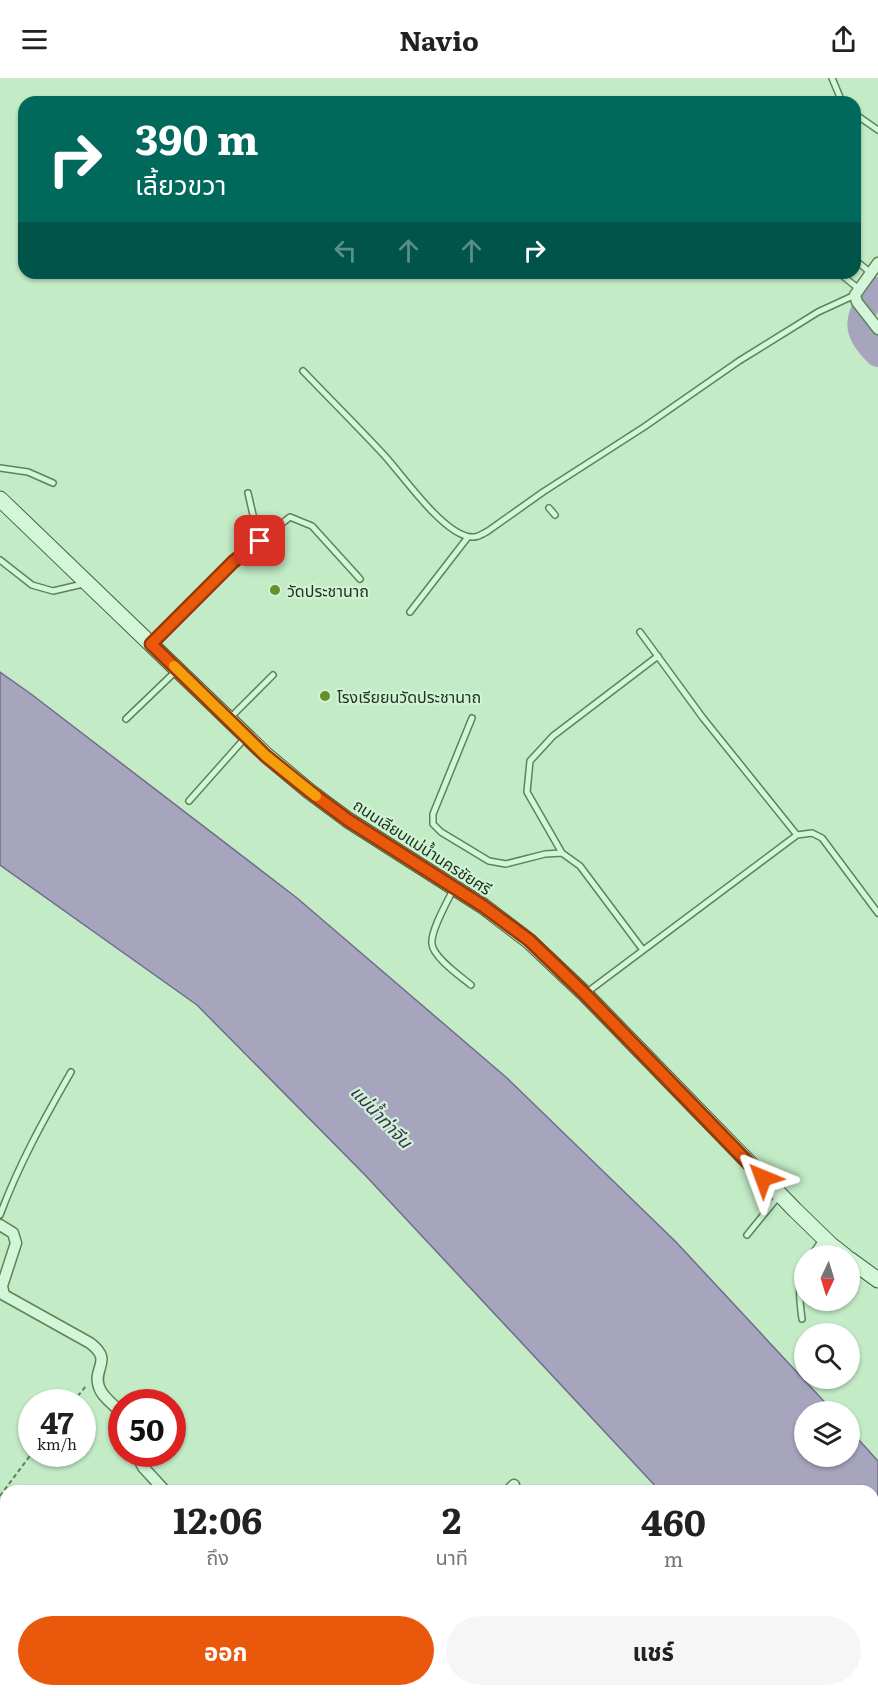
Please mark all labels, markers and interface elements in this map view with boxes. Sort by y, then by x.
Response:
text: Navio [399,19,479,59]
icon: menu [18,23,51,56]
icon: share [827,23,860,56]
text: 390 m [135,106,259,168]
icon: right [36,120,114,198]
text: เลี้ยวขวา [135,163,226,203]
icon: left [329,234,362,267]
icon: ahead [392,234,425,267]
icon: ahead [455,234,488,267]
icon: right [518,234,551,267]
pin [234,515,285,566]
icon: arrive [243,524,276,557]
place label: วัดประชานาถ [287,578,369,602]
marker: วัดประชานาถ [268,583,282,597]
place label: โรงเรียยนวัดประชานาถ [337,684,481,708]
marker: โรงเรียยนวัดประชานาถ [318,689,332,703]
street label: ถนนเลียบแม่น้ำนครชัยศรี [349,792,497,900]
water label: แม่น้ำท่าจีน [345,1078,420,1154]
position arrow [731,1146,795,1210]
north arrow [794,1245,860,1311]
map controls [794,1245,860,1467]
button: search [794,1323,860,1389]
speed limit sign: 50 [108,1389,186,1467]
text: 47 [40,1399,74,1443]
button: layers [794,1401,860,1467]
text: km/h [37,1432,77,1455]
text: 12:06 [173,1492,262,1545]
text: 2 [442,1492,461,1545]
text: 460 [641,1494,706,1547]
text: ถึง [206,1541,229,1571]
text: นาที [435,1541,468,1571]
text: m [664,1543,683,1573]
button: ออก [18,1616,434,1685]
button: แชร์ [446,1616,861,1685]

